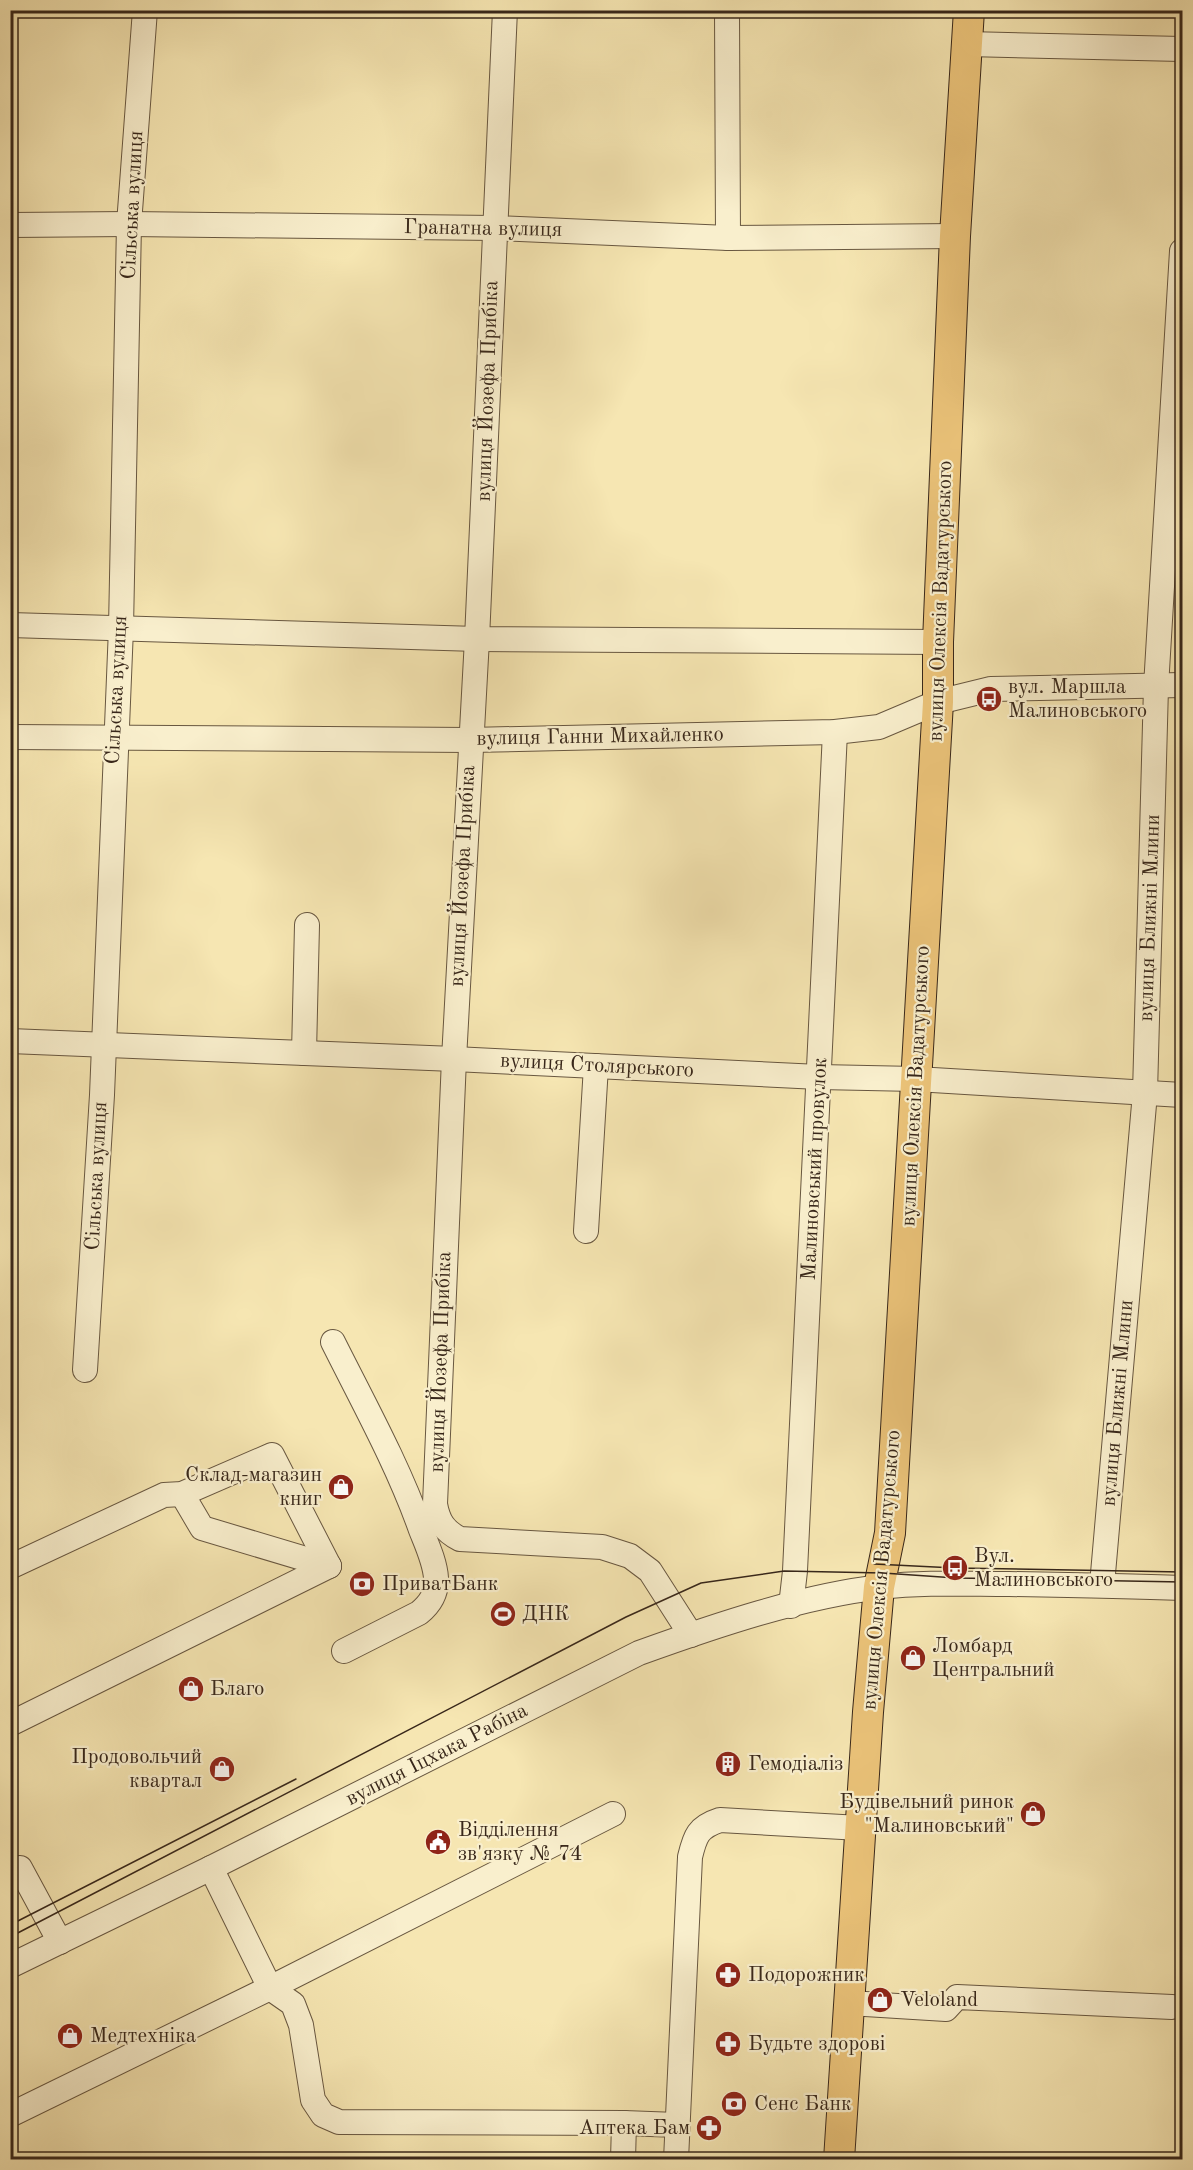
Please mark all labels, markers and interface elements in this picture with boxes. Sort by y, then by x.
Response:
street label: Сільська вулиця [119,130,147,280]
street label: Гранатна вулиця [403,217,563,241]
street label: вулиця Йозефа Прибіка [469,280,502,502]
street label: вулиця Олексія Вадатурського [926,460,956,742]
street label: Сільська вулиця [103,615,131,765]
place label: вул. Маршла Малиновського [1008,677,1147,722]
bus stop icon: вул. Маршла Малиновського [974,684,1004,714]
street label: вулиця Ганни Михайленко [476,724,724,750]
street label: вулиця Йозефа Прибіка [442,765,479,987]
street label: вулиця Ближні Млини [1136,814,1164,1022]
street label: вулиця Олексія Вадатурського [898,945,934,1227]
street label: вулиця Столярського [499,1050,695,1082]
street label: Малиновський провулок [799,1057,831,1281]
street label: Сільська вулиця [83,1101,111,1251]
street label: вулиця Йозефа Прибіка [422,1251,455,1473]
street label: вулиця Ближні Млини [1099,1299,1137,1507]
street label: вулиця Олексія Вадатурського [859,1429,905,1711]
place label: Склад-магазин книг [185,1465,322,1510]
shop icon: Склад-магазин книг [326,1472,356,1502]
place label: Вул. Малиновського [974,1546,1113,1591]
bus stop icon: Вул. Малиновського [940,1553,970,1583]
bank icon: ПриватБанк [347,1569,377,1599]
place label: ПриватБанк [382,1574,499,1595]
sports icon: ДНК [488,1599,518,1629]
place label: ДНК [522,1604,569,1625]
place label: Ломбард Центральний [932,1636,1055,1681]
shop icon: Ломбард Центральний [898,1643,928,1673]
shop icon: Благо [176,1674,206,1704]
place label: Благо [210,1679,264,1700]
street label: вулиця Іцхака Рабіна [343,1700,531,1810]
place label: Продовольчий квартал [71,1747,202,1792]
building icon: Гемодіаліз [713,1749,743,1779]
shop icon: Продовольчий квартал [207,1754,237,1784]
place label: Гемодіаліз [748,1754,843,1775]
place label: Будівельний ринок "Малиновський" [839,1792,1014,1837]
shop icon: Будівельний ринок "Малиновський" [1018,1799,1048,1829]
place label: Відділення зв'язку № 74 [458,1820,583,1865]
public building icon: Відділення зв'язку № 74 [423,1827,453,1857]
pharmacy icon: Подорожник [713,1960,743,1990]
place label: Подорожник [748,1965,865,1986]
shop icon: Veloland [865,1985,895,2015]
place label: Veloland [900,1990,978,2011]
shop icon: Медтехніка [55,2021,85,2051]
place label: Медтехніка [90,2026,196,2047]
pharmacy icon: Будьте здорові [713,2029,743,2059]
place label: Будьте здорові [748,2034,885,2055]
bank icon: Сенс Банк [719,2089,749,2119]
place label: Сенс Банк [754,2094,852,2115]
pharmacy icon: Аптека Бам [694,2113,724,2143]
place label: Аптека Бам [579,2118,690,2139]

